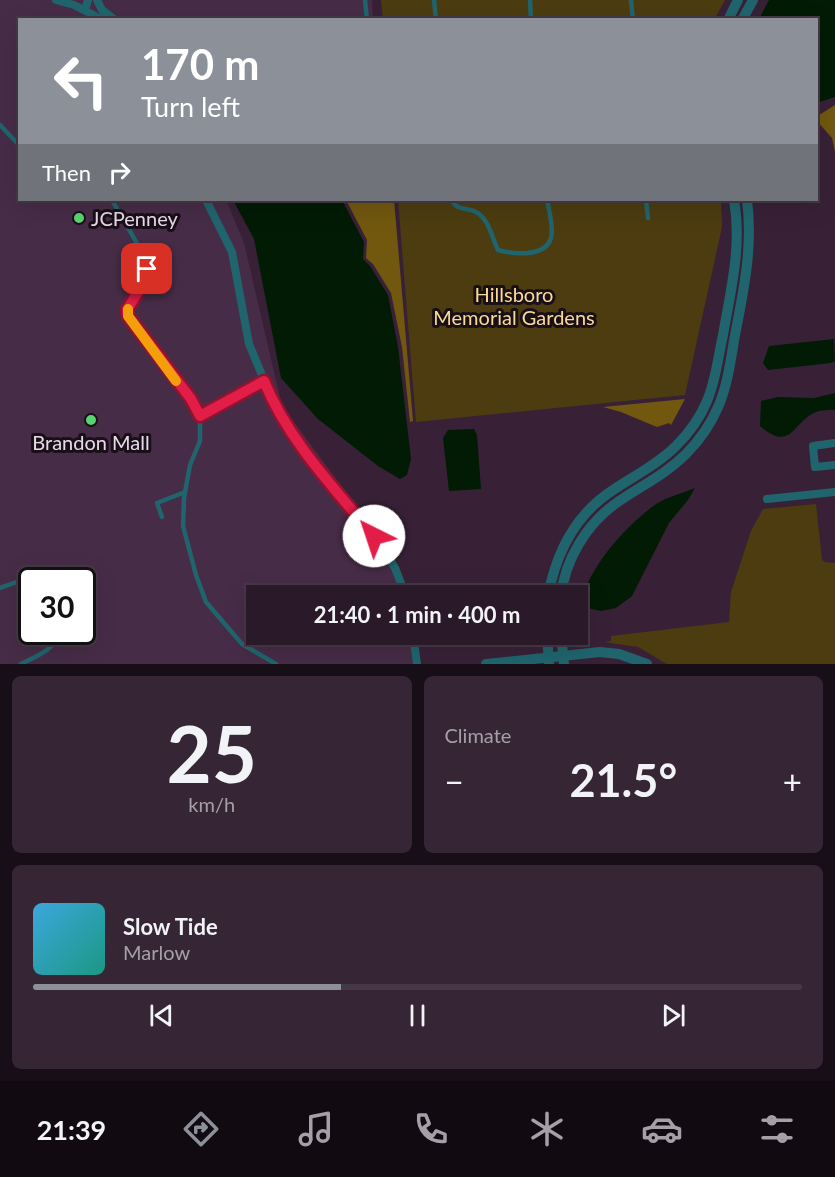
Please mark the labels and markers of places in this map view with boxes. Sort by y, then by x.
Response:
place label: JCPenney [91,206,178,230]
marker: JCPenney [72,211,86,225]
pin [121,243,172,294]
marker: Brandon Mall [84,413,98,427]
place label: Brandon Mall [32,430,150,454]

